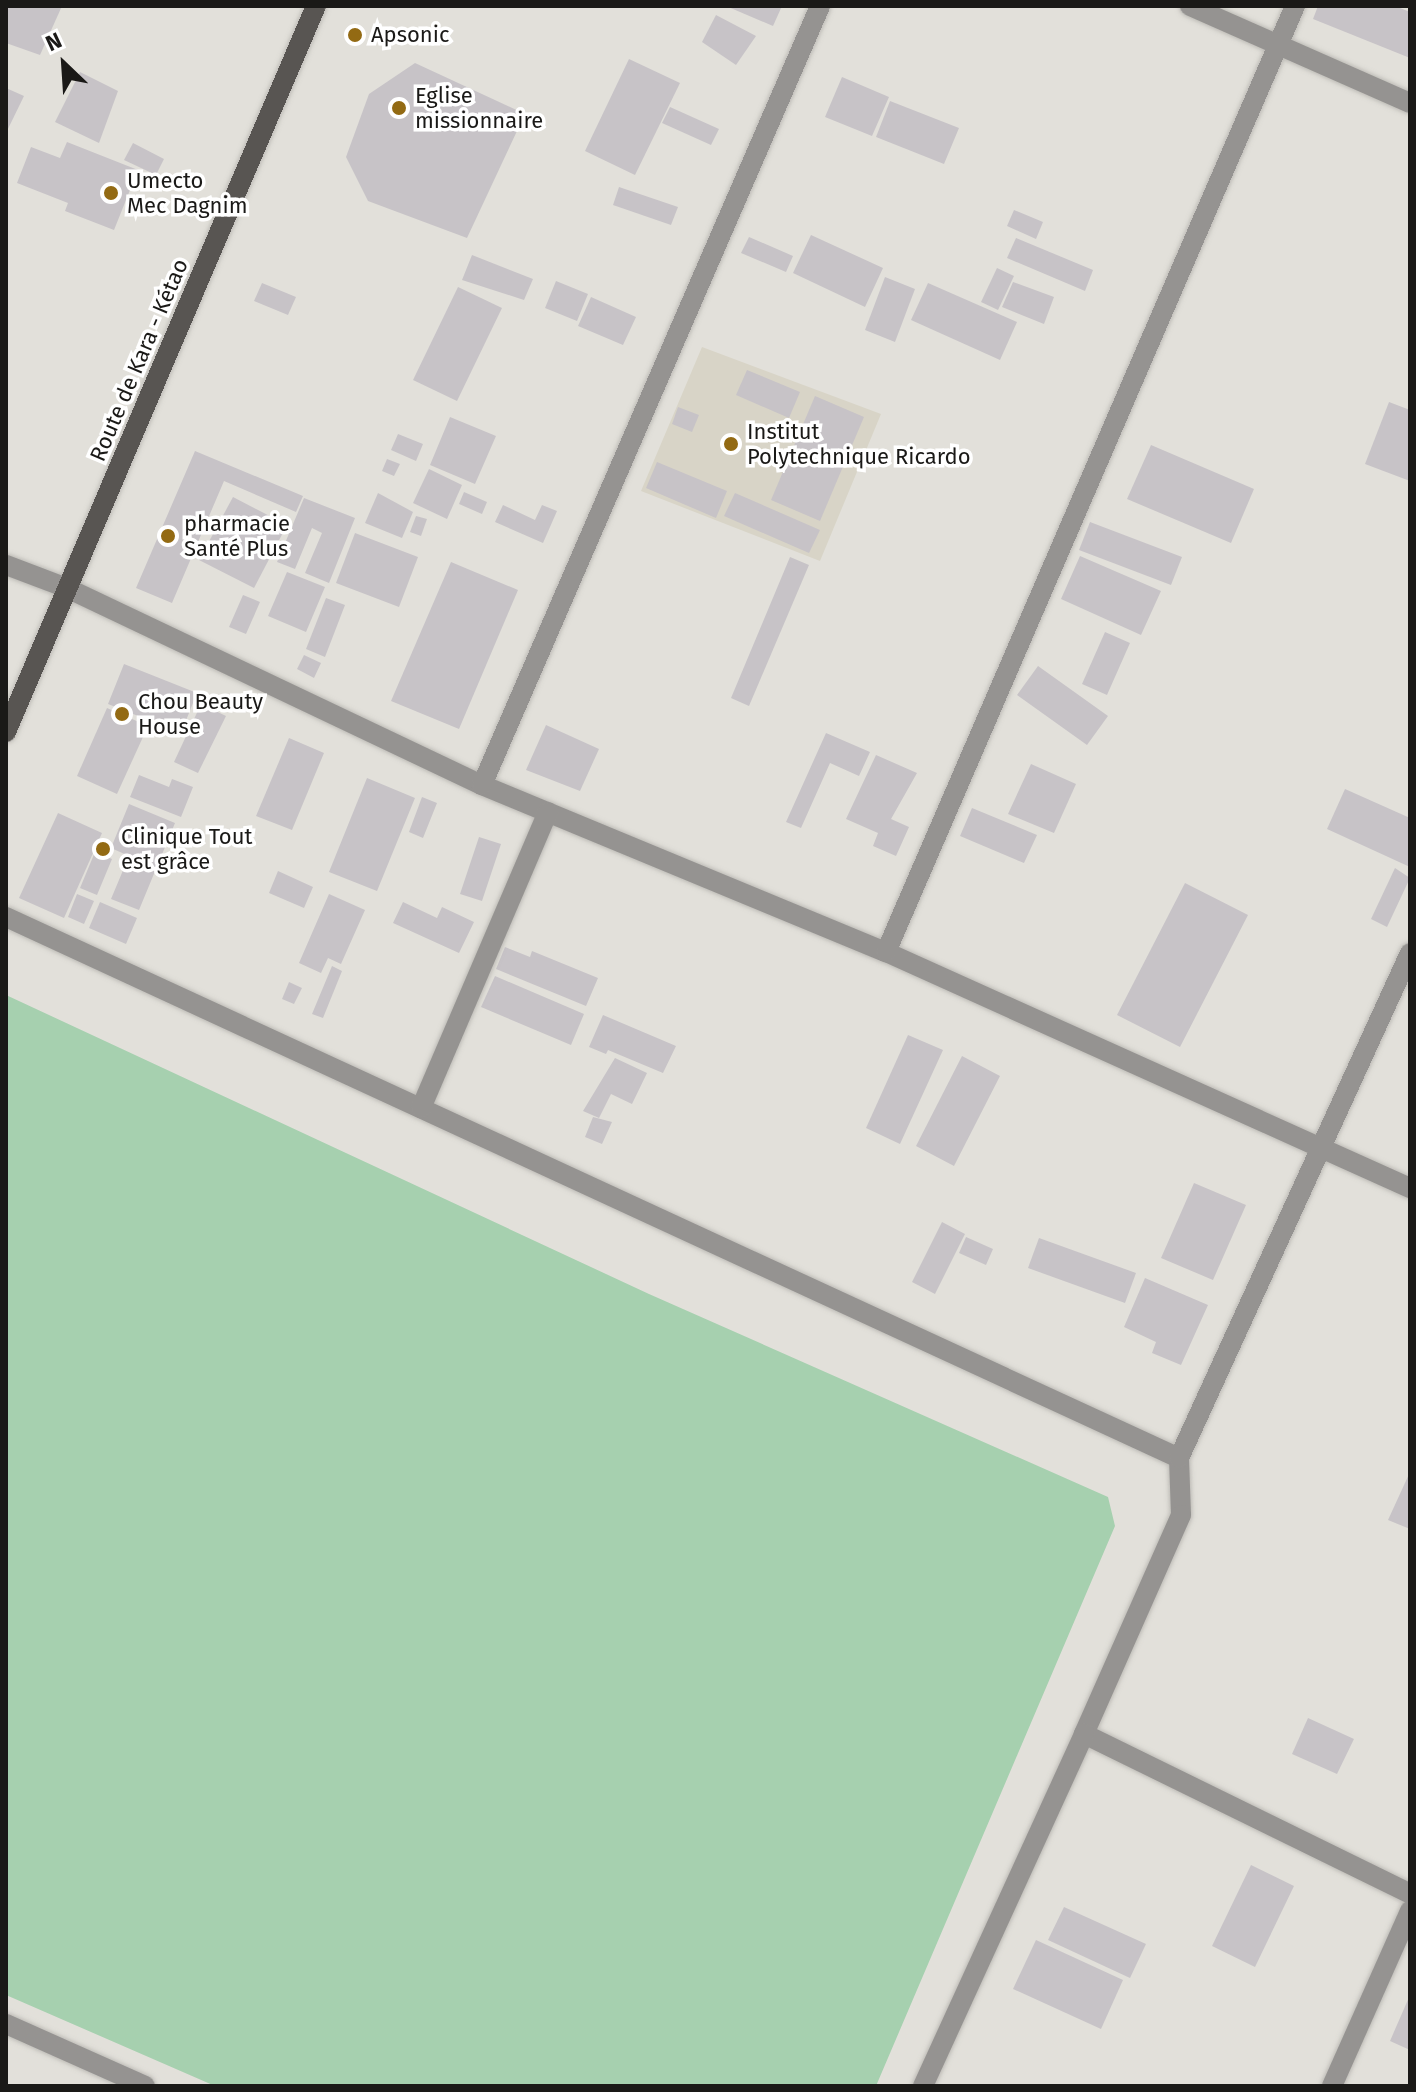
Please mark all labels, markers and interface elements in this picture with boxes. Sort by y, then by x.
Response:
place label: Apsonic [371,22,449,48]
north arrow [24,24,104,104]
text: N [41,26,66,57]
marker: Apsonic [346,26,364,44]
place label: Eglise missionnaire [415,82,543,134]
marker: Eglise missionnaire [390,99,408,117]
place label: Umecto Mec Dagnim [127,167,248,218]
marker: Umecto Mec Dagnim [102,184,120,202]
street label: Route de Kara - Kétao [84,255,194,465]
place label: Institut Polytechnique Ricardo [747,418,971,470]
marker: Institut Polytechnique Ricardo [722,435,740,453]
place label: pharmacie Santé Plus [184,510,290,562]
marker: pharmacie Santé Plus [159,527,177,545]
place label: Chou Beauty House [138,688,263,740]
marker: Chou Beauty House [113,705,131,723]
place label: Clinique Tout est grâce [121,823,252,874]
marker: Clinique Tout est grâce [92,838,114,860]

